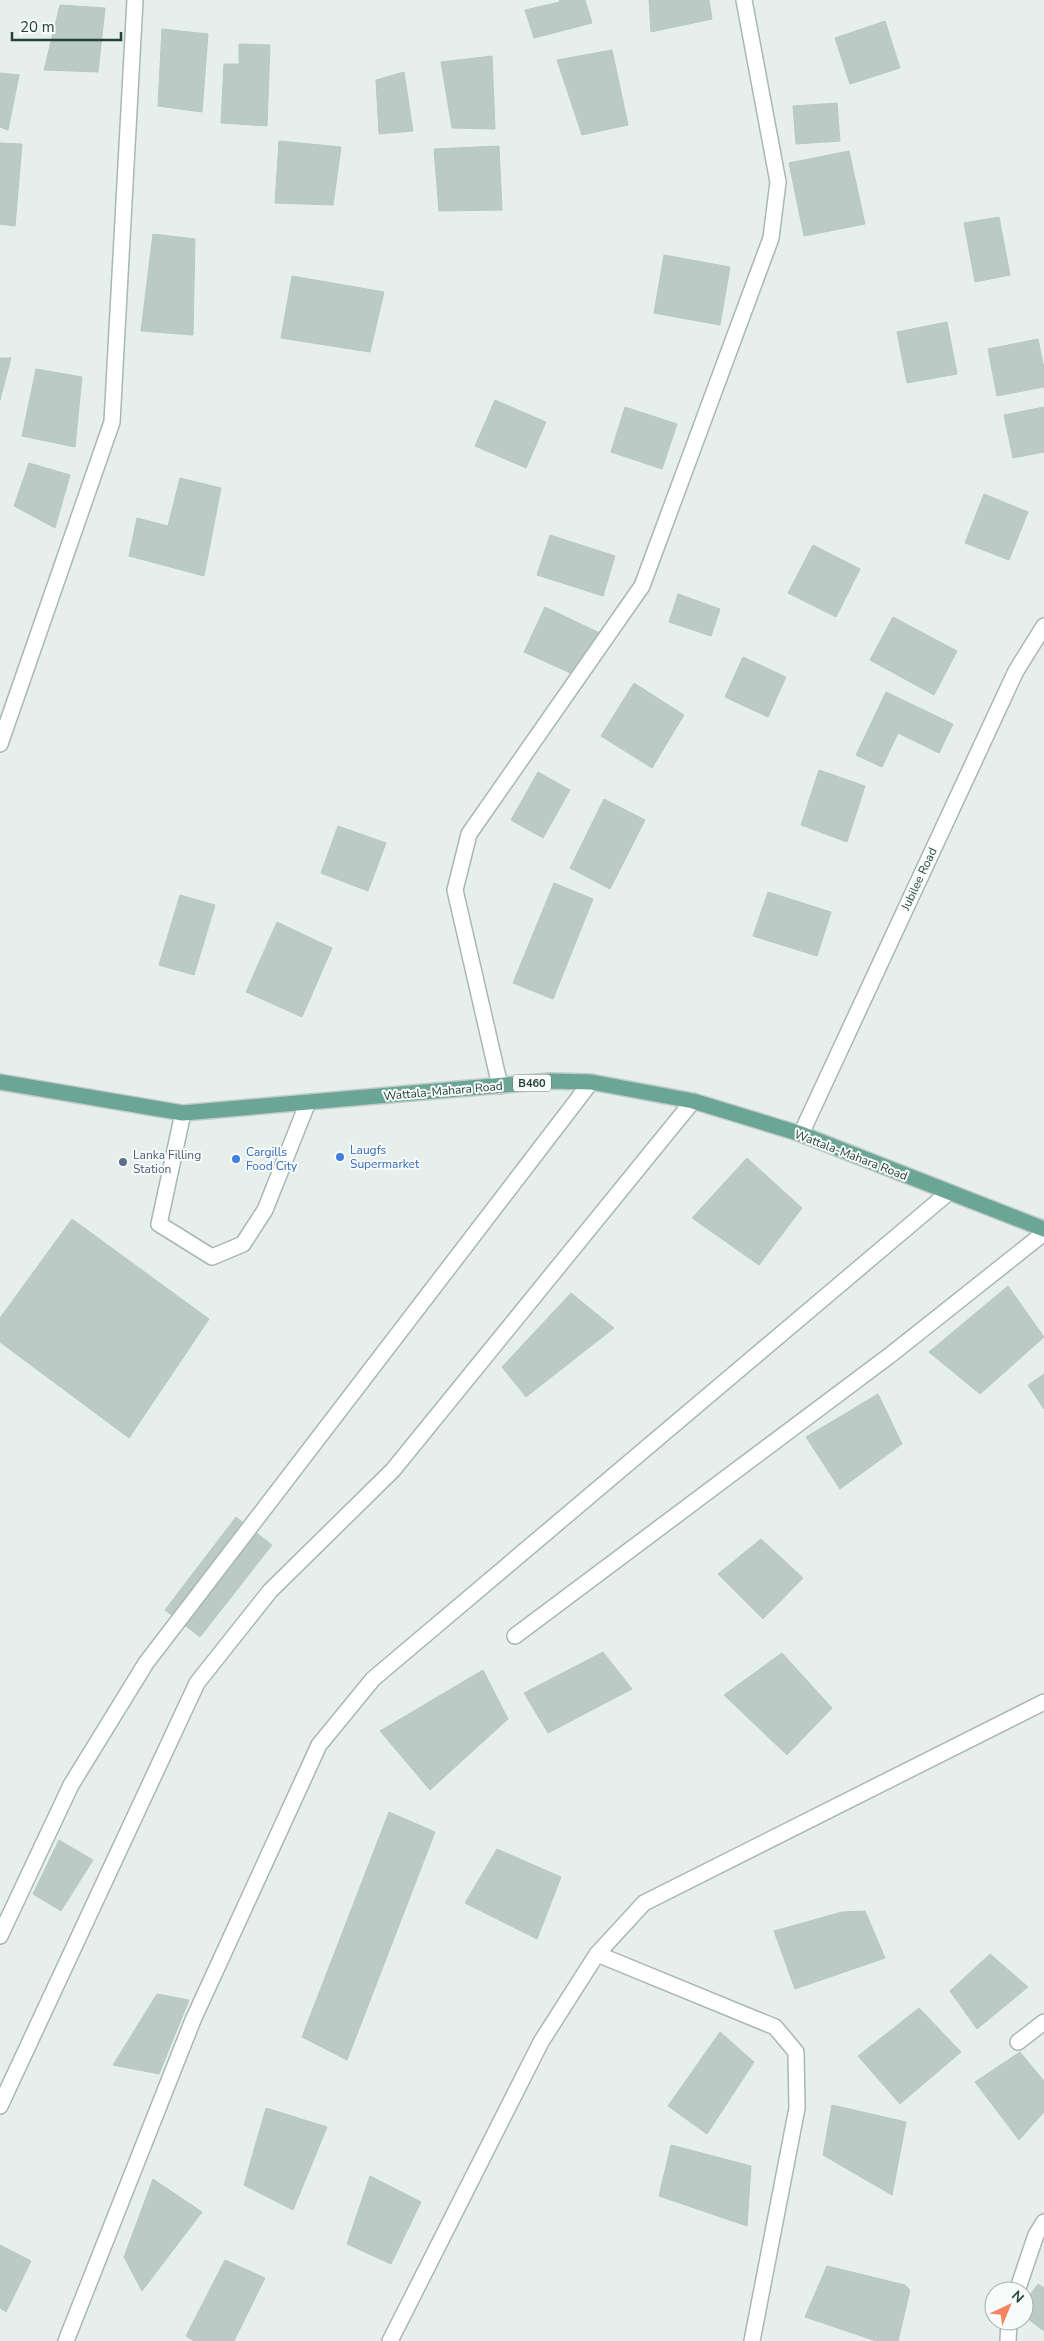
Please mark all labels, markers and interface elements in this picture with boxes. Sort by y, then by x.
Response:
scale bar [12,10,121,42]
text: 20 m [20,17,55,37]
street label: Jubilee Road [897,845,941,914]
road number: B460 [513,1074,551,1092]
street label: Wattala-Mahara Road [383,1078,503,1104]
street label: Wattala-Mahara Road [792,1126,910,1184]
place label: Laugfs Supermarket [350,1142,420,1172]
place label: Cargills Food City [246,1144,298,1174]
place label: Lanka Filling Station [133,1147,201,1177]
marker: Laugfs Supermarket [334,1151,346,1163]
marker: Cargills Food City [230,1153,242,1165]
marker: Lanka Filling Station [117,1156,129,1168]
north arrow [984,2281,1034,2331]
text: N [1007,2287,1028,2307]

